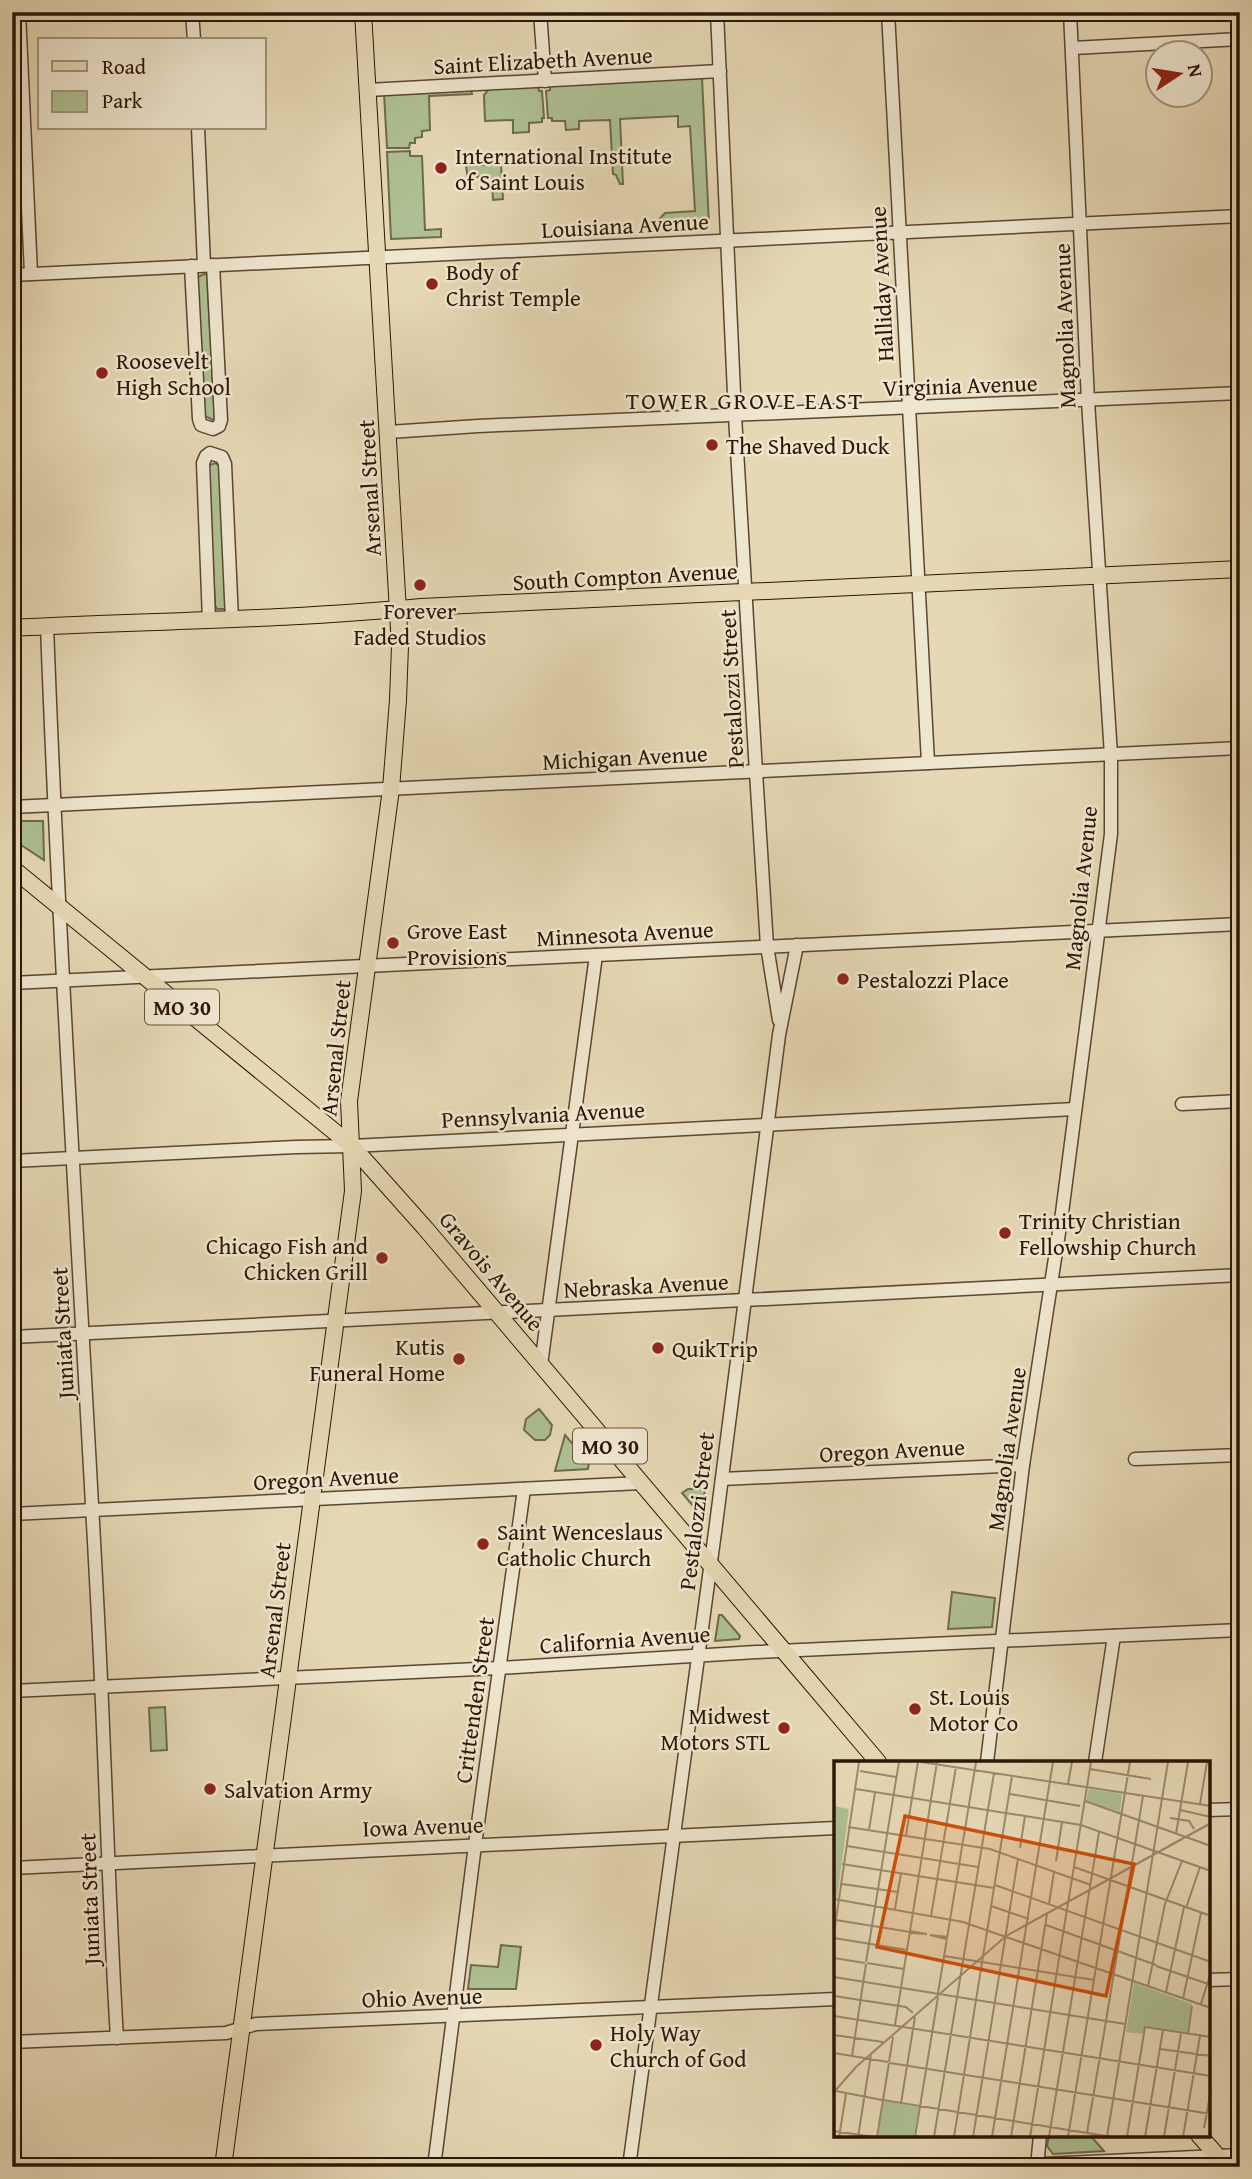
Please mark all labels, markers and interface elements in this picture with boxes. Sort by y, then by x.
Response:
legend [38,38,266,130]
street label: Saint Elizabeth Avenue [432,38,654,82]
north arrow [1144,38,1214,108]
text: Road [102,51,147,82]
text: N [1181,61,1211,80]
text: Park [102,85,143,116]
place label: International Institute of Saint Louis [455,139,672,198]
marker: International Institute of Saint Louis [433,160,449,176]
street label: Louisiana Avenue [540,204,710,246]
street label: Halliday Avenue [860,205,902,363]
street label: Magnolia Avenue [1045,243,1083,409]
place label: Body of Christ Temple [446,255,581,314]
marker: Body of Christ Temple [424,276,440,292]
place label: Roosevelt High School [116,344,231,403]
marker: Roosevelt High School [94,365,110,381]
street label: Virginia Avenue [882,366,1038,404]
district label: TOWER GROVE EAST [626,383,864,418]
street label: Arsenal Street [349,419,389,557]
place label: The Shaved Duck [726,429,890,462]
marker: The Shaved Duck [704,437,720,453]
street label: South Compton Avenue [512,554,738,598]
marker: Forever Faded Studios [412,577,428,593]
place label: Forever Faded Studios [354,594,487,653]
street label: Pestalozzi Street [710,609,752,769]
street label: Michigan Avenue [541,736,709,778]
street label: Magnolia Avenue [1055,804,1105,972]
street label: Minnesota Avenue [535,912,715,954]
place label: Grove East Provisions [407,914,507,973]
marker: Grove East Provisions [385,935,401,951]
place label: Pestalozzi Place [857,963,1009,996]
marker: Pestalozzi Place [835,971,851,987]
street label: Arsenal Street [311,978,359,1118]
road number: MO 30 [145,990,219,1024]
street label: Pennsylvania Avenue [440,1092,646,1136]
street label: Gravois Avenue [432,1204,552,1338]
place label: Trinity Christian Fellowship Church [1019,1204,1197,1263]
marker: Trinity Christian Fellowship Church [997,1225,1013,1241]
place label: Chicago Fish and Chicken Grill [206,1229,369,1288]
marker: Chicago Fish and Chicken Grill [374,1250,390,1266]
street label: Nebraska Avenue [563,1264,729,1306]
street label: Juniata Street [42,1266,82,1403]
place label: Kutis Funeral Home [309,1330,445,1389]
place label: QuikTrip [672,1332,758,1365]
marker: QuikTrip [650,1340,666,1356]
marker: Kutis Funeral Home [451,1351,467,1367]
street label: Magnolia Avenue [978,1365,1034,1533]
road number: MO 30 [573,1428,647,1464]
street label: Pestalozzi Street [670,1430,722,1592]
street label: Oregon Avenue [818,1430,966,1470]
street label: Oregon Avenue [252,1458,400,1498]
place label: Saint Wenceslaus Catholic Church [497,1515,663,1574]
marker: Saint Wenceslaus Catholic Church [475,1536,491,1552]
street label: Arsenal Street [249,1540,299,1680]
street label: Crittenden Street [446,1615,502,1785]
street label: California Avenue [539,1617,711,1661]
place label: St. Louis Motor Co [929,1680,1018,1739]
place label: Midwest Motors STL [661,1699,770,1758]
marker: St. Louis Motor Co [907,1701,923,1717]
marker: Midwest Motors STL [776,1720,792,1736]
inset map [834,1761,1210,2137]
place label: Salvation Army [224,1773,373,1806]
marker: Salvation Army [202,1781,218,1797]
street label: Iowa Avenue [362,1807,484,1845]
street label: Juniata Street [70,1832,108,1969]
street label: Ohio Avenue [361,1978,483,2016]
place label: Holy Way Church of God [610,2016,747,2075]
marker: Holy Way Church of God [588,2037,604,2053]

